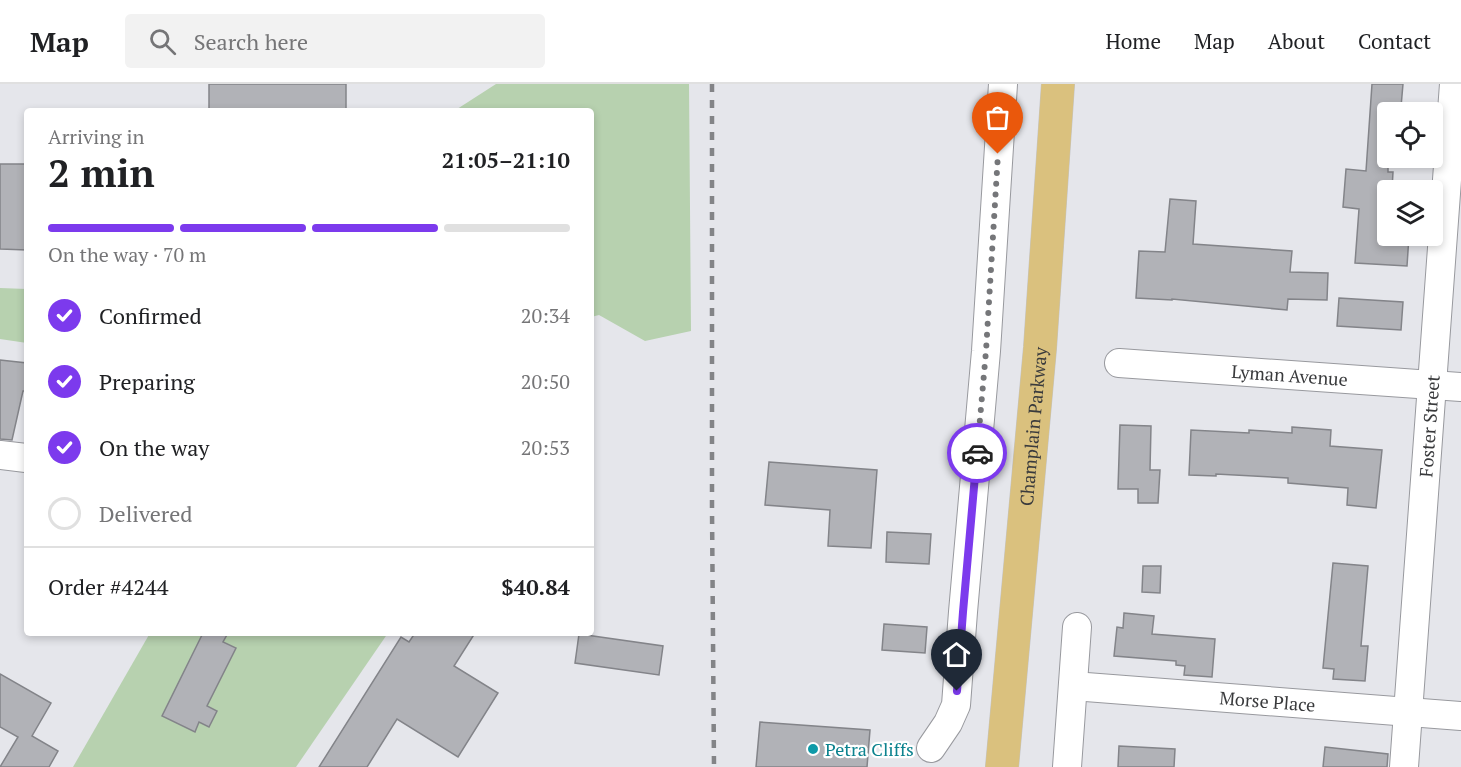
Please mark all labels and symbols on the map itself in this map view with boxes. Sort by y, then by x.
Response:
pin [972,92,1023,154]
street label: Champlain Parkway [1014,345,1052,507]
street label: Lyman Avenue [1231,359,1349,391]
street label: Foster Street [1413,374,1445,478]
courier [947,423,1007,483]
pin [931,629,982,691]
street label: Morse Place [1219,685,1316,717]
place label: Petra Cliffs [825,737,914,761]
marker: Petra Cliffs [806,742,820,756]

